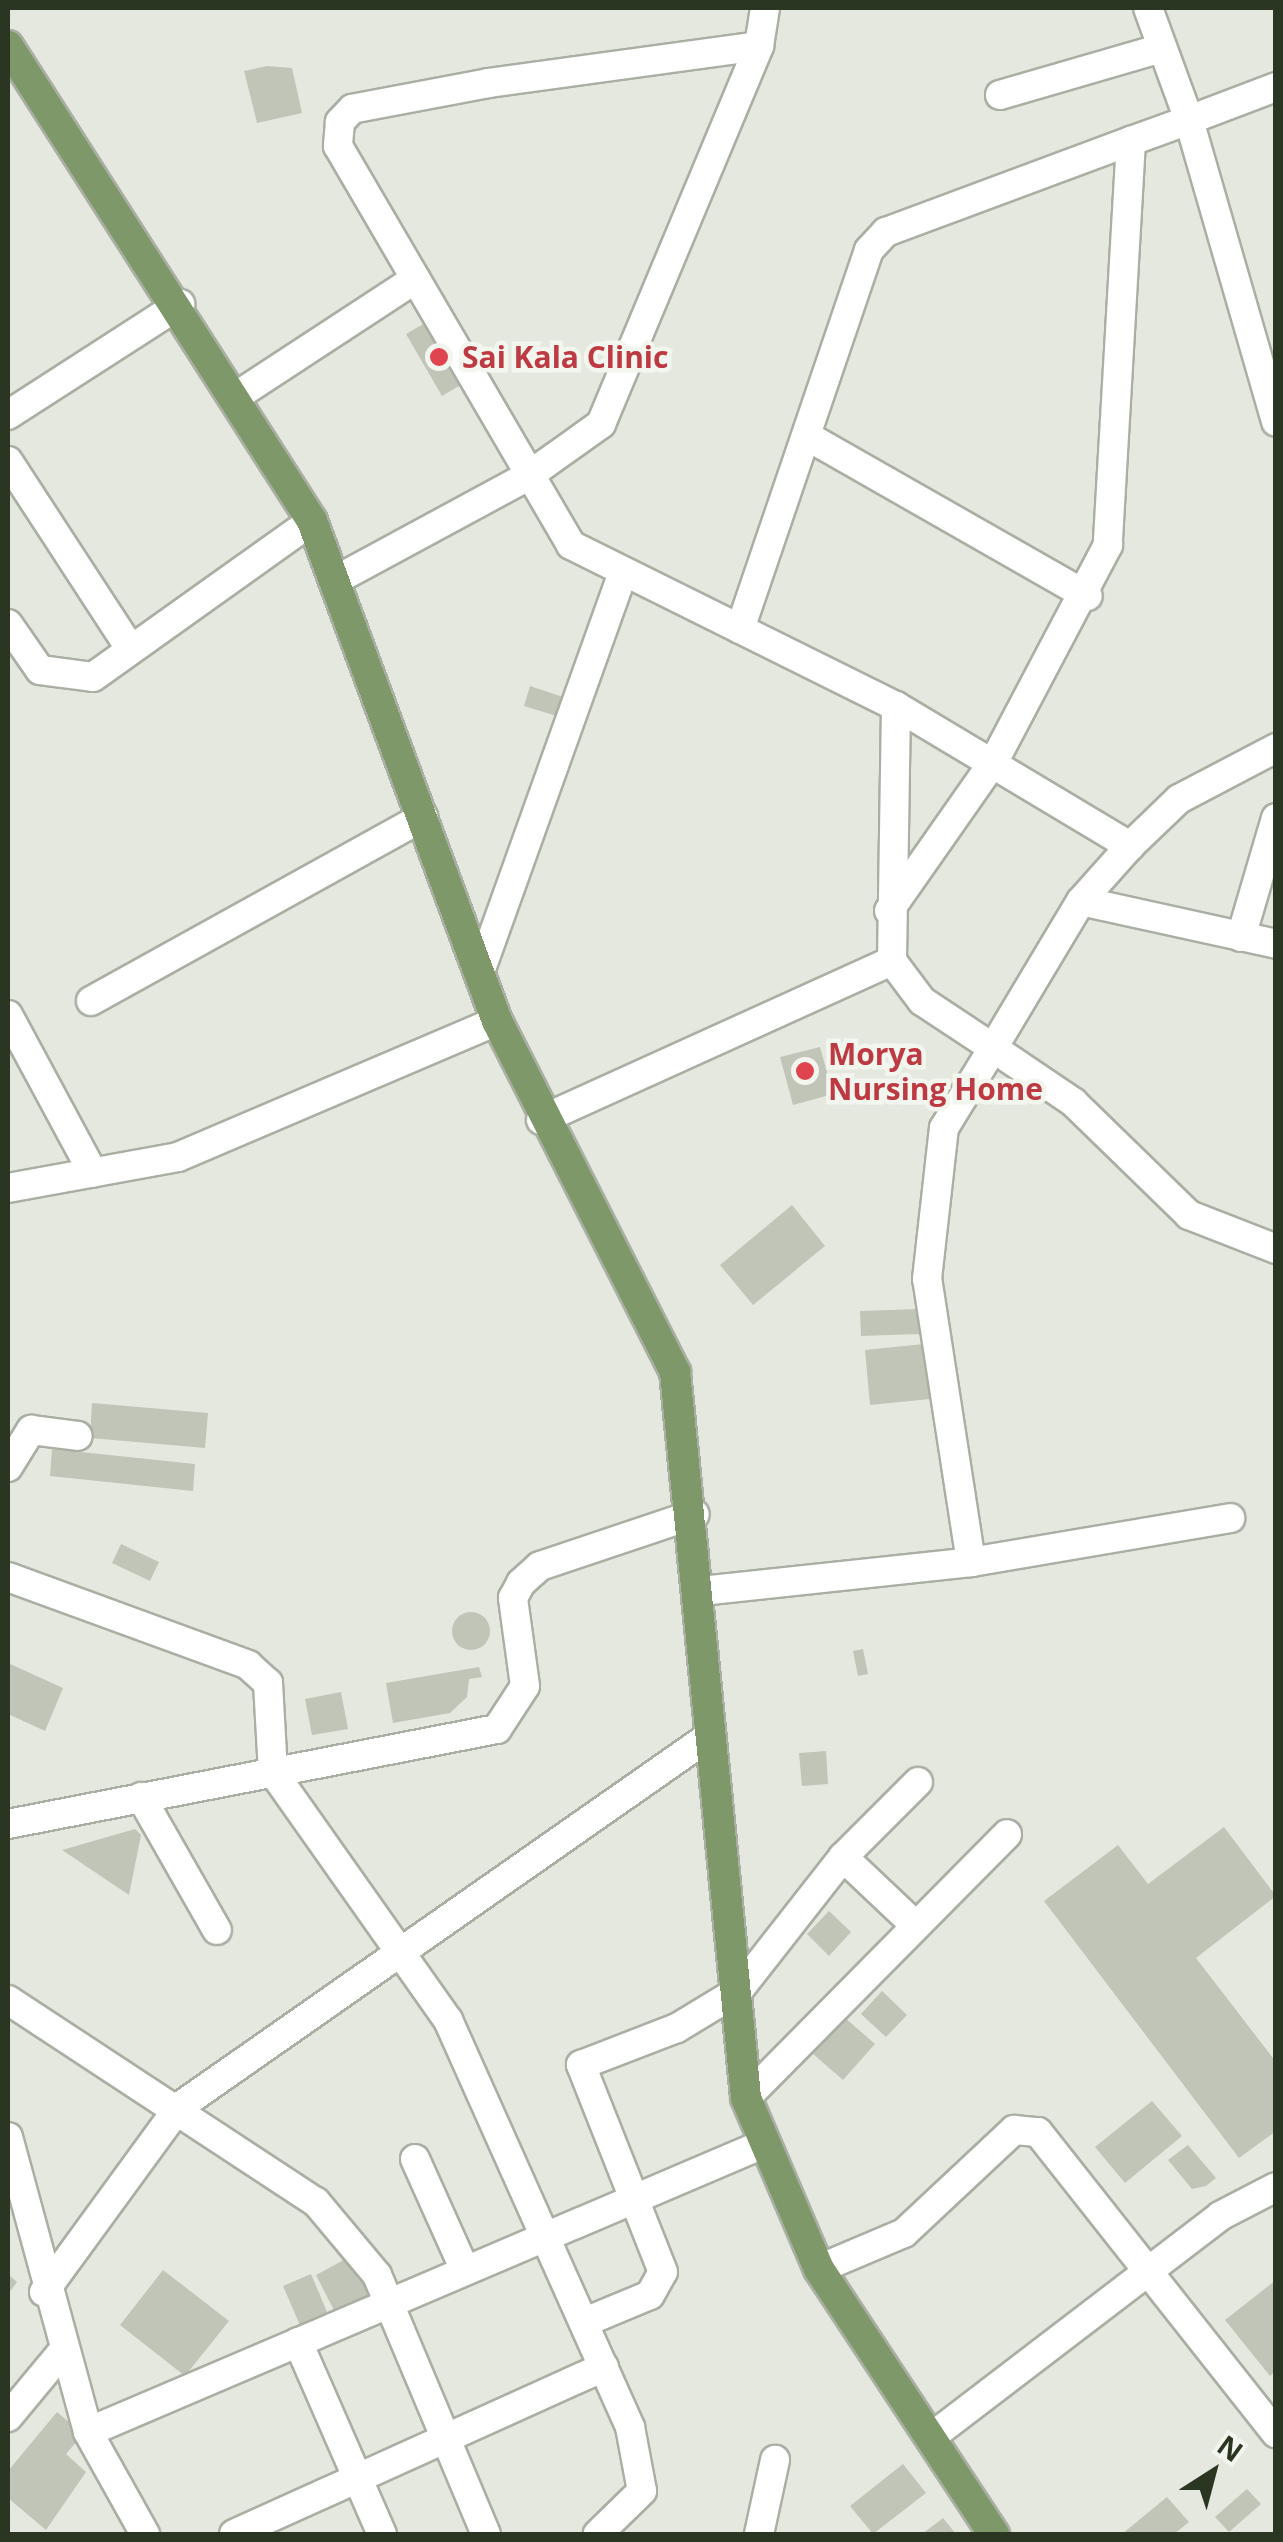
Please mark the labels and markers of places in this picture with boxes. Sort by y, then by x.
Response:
place label: Sai Kala Clinic [462,339,668,375]
marker: Sai Kala Clinic [426,344,452,370]
place label: Morya Nursing Home [828,1036,1043,1106]
marker: Morya Nursing Home [792,1058,818,1084]

